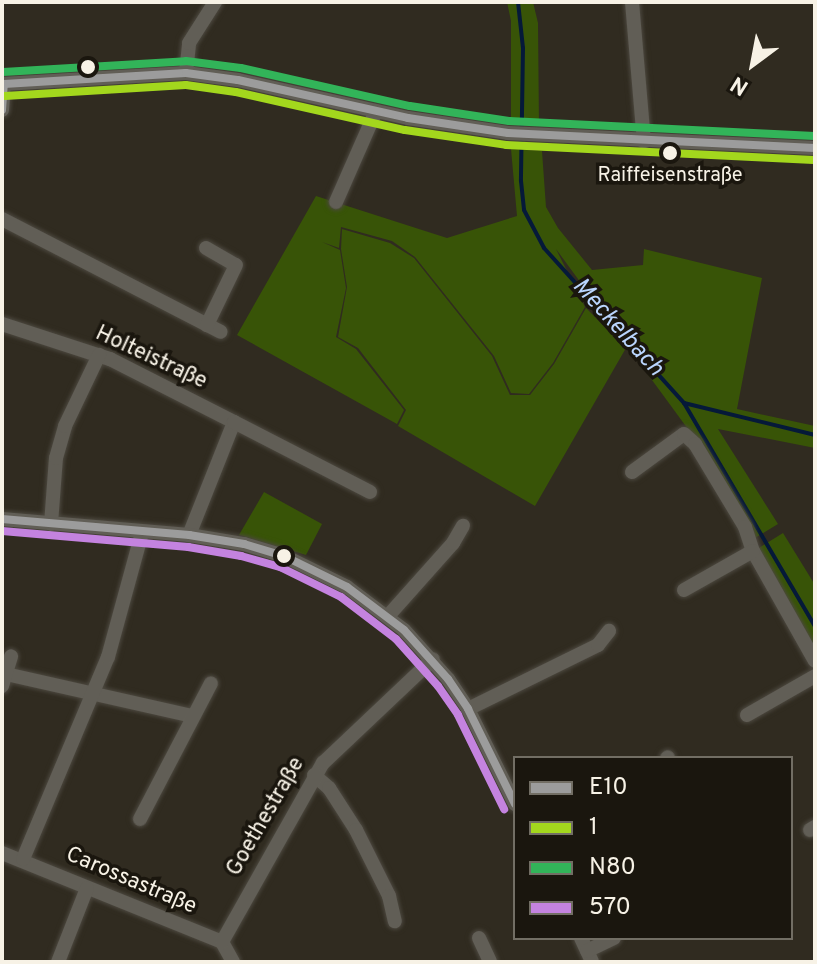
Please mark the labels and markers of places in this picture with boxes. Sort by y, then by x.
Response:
unlabelled marker [80,59,96,75]
marker: Raiffeisenstraße [662,145,678,161]
place label: Raiffeisenstraße [597,164,743,188]
unlabelled marker [276,548,292,564]

